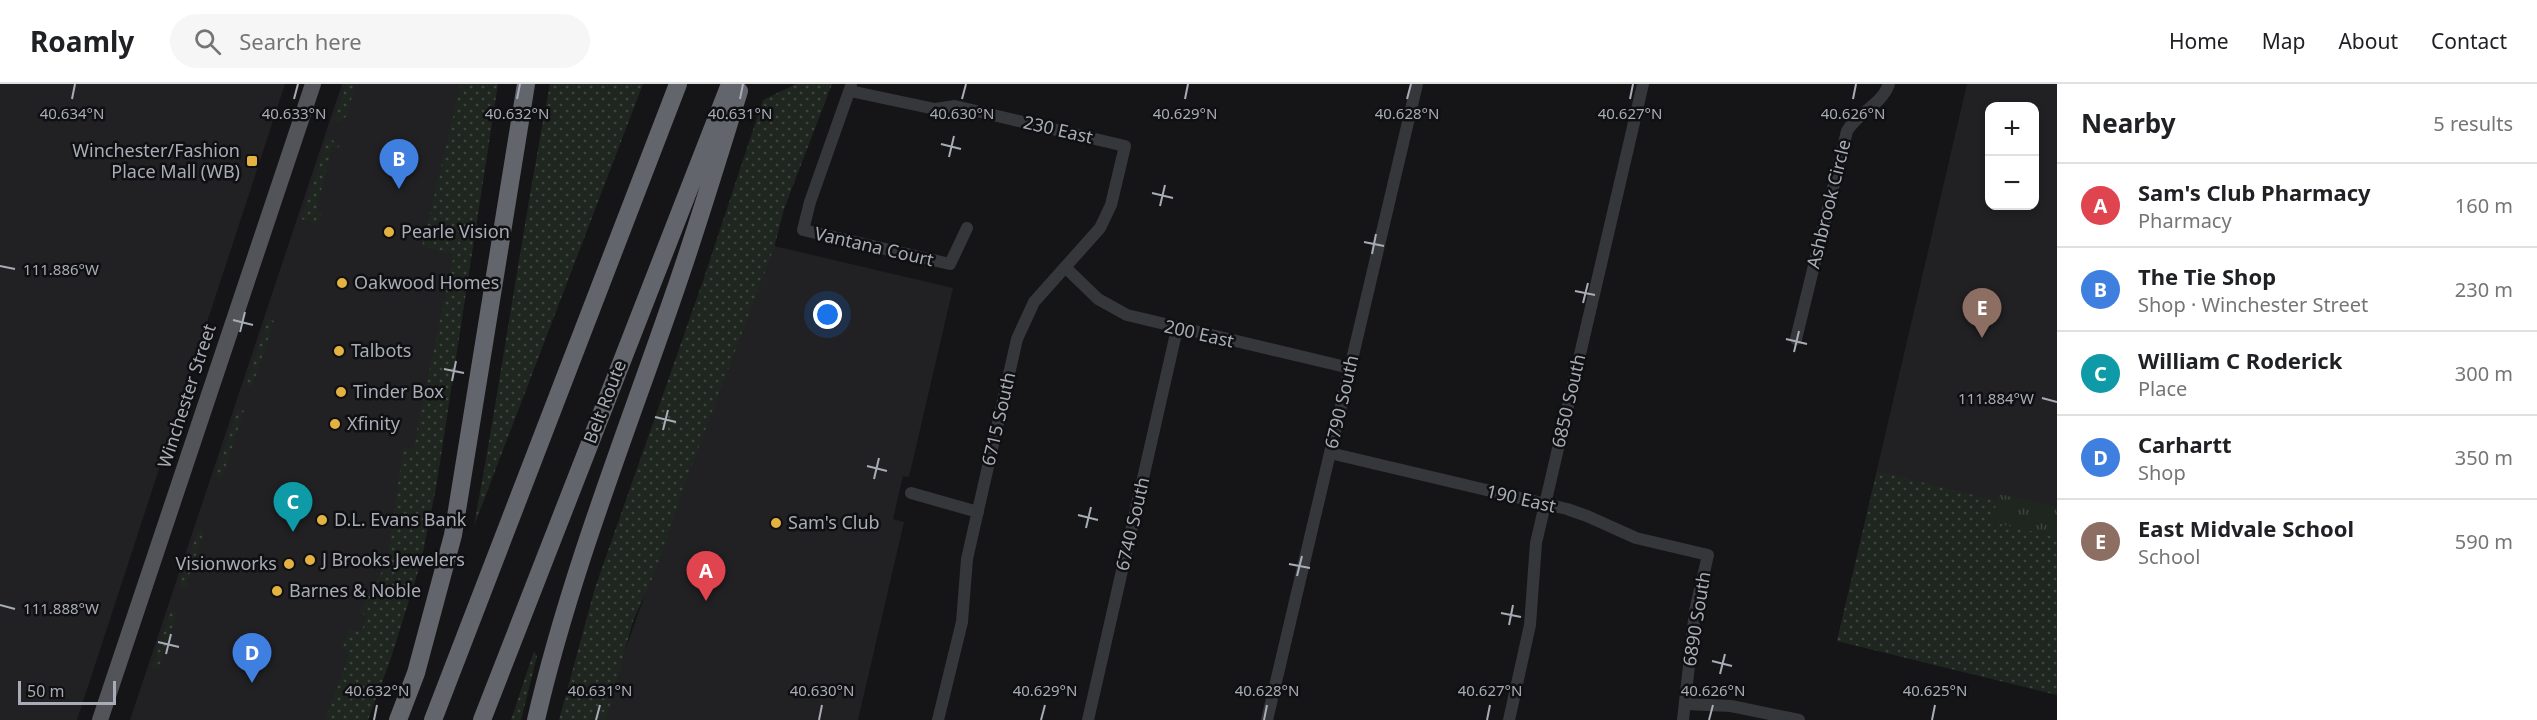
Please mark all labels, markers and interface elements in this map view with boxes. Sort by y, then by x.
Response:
search box [170,14,590,68]
text: Roamly [30,22,134,60]
icon: search [191,25,224,58]
text: Search here [239,26,362,56]
text: Home [2169,27,2229,55]
text: Map [2262,27,2305,55]
text: About [2338,27,2398,55]
text: Contact [2431,27,2507,55]
map controls [1985,102,2039,210]
button: + [1985,102,2039,156]
text: 40.634°N [40,103,104,123]
text: 40.633°N [262,103,326,123]
text: 40.632°N [485,103,549,123]
text: 40.631°N [708,103,772,123]
text: 40.630°N [930,103,994,123]
text: 40.629°N [1153,103,1217,123]
text: 40.628°N [1375,103,1439,123]
text: 40.627°N [1598,103,1662,123]
text: 40.626°N [1821,103,1885,123]
text: Nearby [2081,105,2176,141]
street label: 230 East [1021,109,1096,149]
text: 5 results [2433,110,2513,137]
street label: Ashbrook Circle [1800,137,1856,271]
place label: Winchester/Fashion Place Mall (WB) [72,138,240,183]
pin: B [380,140,418,189]
marker: Winchester/Fashion Place Mall (WB) [245,154,259,168]
button: − [1985,156,2039,210]
text: Sam's Club Pharmacy [2138,177,2371,207]
text: A [2094,192,2107,219]
text: 160 m [2455,192,2513,219]
text: Pharmacy [2138,207,2232,234]
place label: Pearle Vision [401,219,510,243]
street label: Vantana Court [812,221,937,271]
marker: Pearle Vision [382,225,396,239]
text: 111.886°W [23,259,99,279]
text: The Tie Shop [2138,261,2276,291]
place label: Oakwood Homes [354,270,499,294]
marker: Oakwood Homes [335,276,349,290]
text: B [2094,276,2107,303]
text: 230 m [2455,276,2513,303]
pin: E [1962,288,2002,338]
text: Shop · Winchester Street [2138,291,2368,318]
your location [813,300,842,329]
street label: 200 East [1162,313,1237,353]
street label: Winchester Street [151,320,221,471]
place label: Talbots [351,338,411,362]
marker: Talbots [332,344,346,358]
text: William C Roderick [2138,345,2342,375]
street label: 6850 South [1546,352,1590,450]
street label: 6790 South [1319,353,1363,451]
street label: Belt Route [577,356,631,447]
text: C [2094,360,2107,387]
text: 300 m [2455,360,2513,387]
street label: 6715 South [976,370,1020,468]
text: Place [2138,375,2187,402]
place label: Tinder Box [353,379,444,403]
marker: Tinder Box [334,385,348,399]
text: 111.884°W [1958,388,2034,408]
place label: Xfinity [347,411,401,435]
marker: Xfinity [328,417,342,431]
text: Carhartt [2138,429,2232,459]
text: D [2093,444,2108,471]
text: 350 m [2455,444,2513,471]
text: Shop [2138,459,2186,486]
street label: 6740 South [1110,475,1154,573]
street label: 190 East [1484,478,1559,518]
pin: C [274,482,312,532]
place label: D.L. Evans Bank [334,507,467,531]
place label: Sam's Club [788,510,880,534]
marker: D.L. Evans Bank [315,513,329,527]
text: East Midvale School [2138,513,2354,543]
marker: Sam's Club [769,516,783,530]
text: E [2095,528,2106,555]
text: 590 m [2455,528,2513,555]
text: School [2138,543,2200,570]
place label: J Brooks Jewelers [320,547,465,571]
place label: Visionworks [176,551,277,575]
pin: A [686,552,726,601]
marker: J Brooks Jewelers [303,553,317,567]
marker: Visionworks [282,557,296,571]
street label: 6890 South [1677,570,1715,668]
place label: Barnes & Noble [289,578,421,602]
marker: Barnes & Noble [270,584,284,598]
text: 111.888°W [23,598,99,618]
pin: D [232,634,272,683]
scale bar [18,678,116,706]
text: 50 m [27,680,64,702]
text: 40.632°N [345,680,409,700]
text: 40.631°N [568,680,632,700]
text: 40.630°N [790,680,854,700]
text: 40.629°N [1013,680,1077,700]
text: 40.628°N [1235,680,1299,700]
text: 40.627°N [1458,680,1522,700]
text: 40.626°N [1681,680,1745,700]
text: 40.625°N [1903,680,1967,700]

